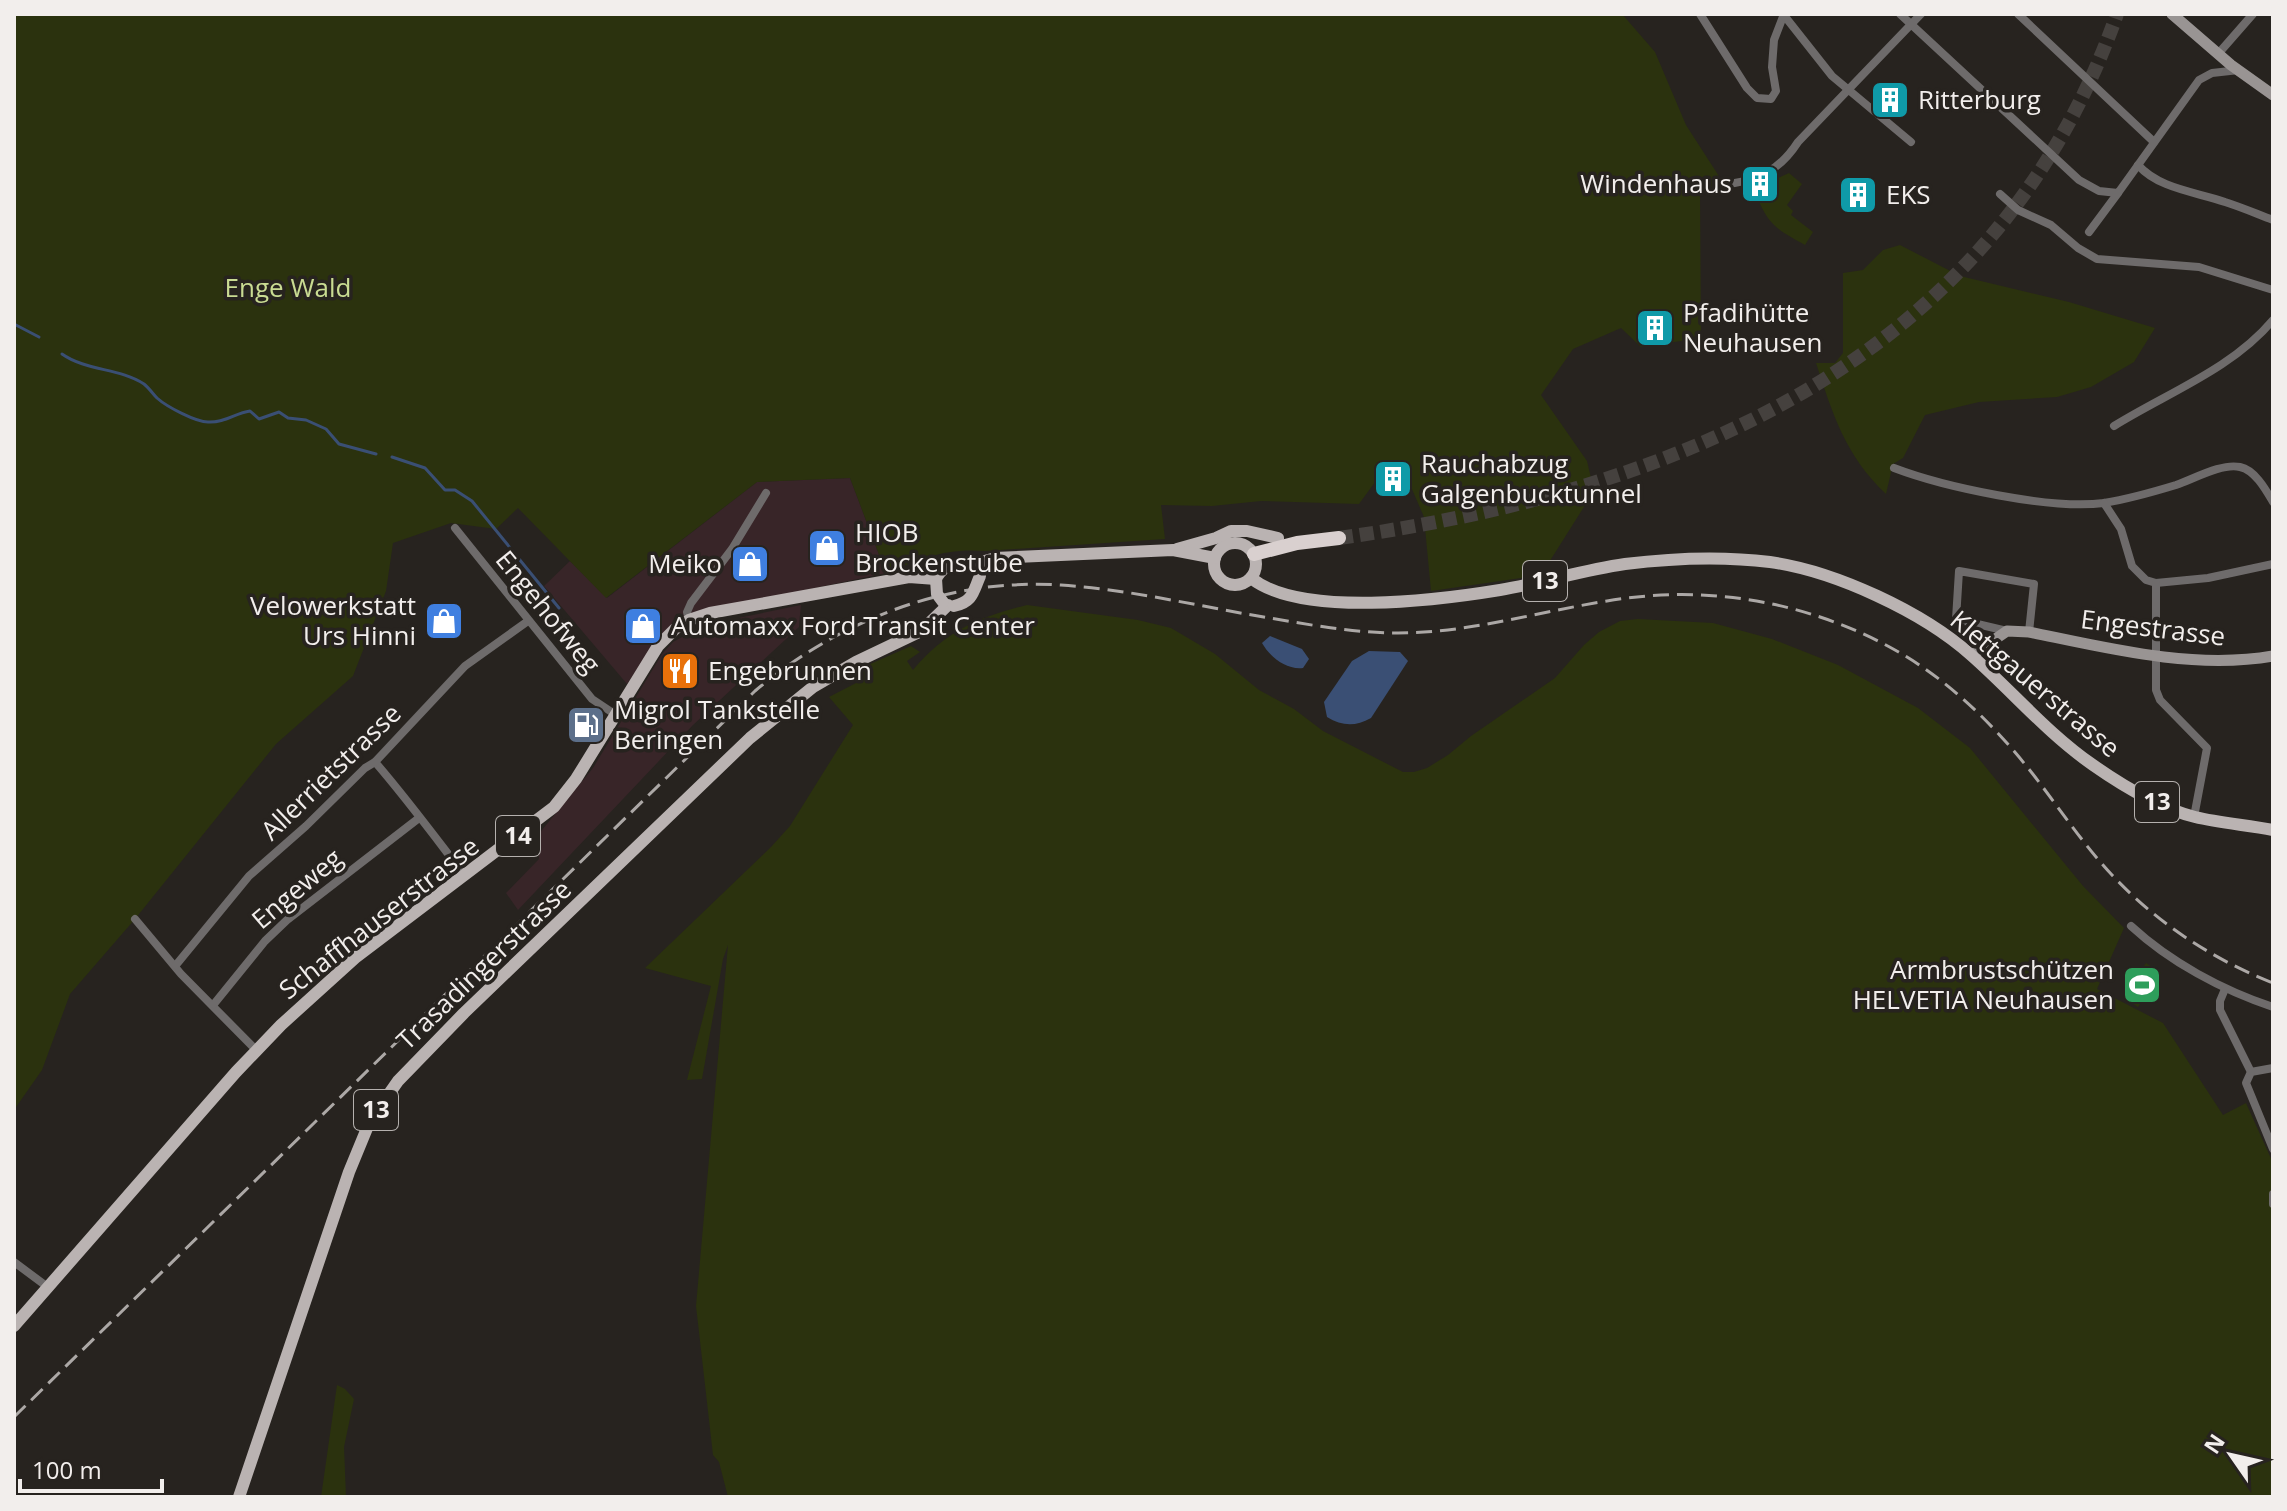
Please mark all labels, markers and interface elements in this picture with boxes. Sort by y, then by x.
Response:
building icon: Ritterburg [1869,79,1911,121]
place label: Ritterburg [1918,81,2041,117]
building icon: Windenhaus [1739,163,1781,205]
place label: Windenhaus [1580,165,1732,201]
building icon: EKS [1837,174,1879,216]
place label: EKS [1886,176,1931,212]
park label: Enge Wald [225,269,351,305]
place label: Pfadihütte Neuhausen [1683,294,1822,360]
building icon: Pfadihütte Neuhausen [1634,307,1676,349]
place label: Rauchabzug Galgenbucktunnel [1421,445,1642,511]
building icon: Rauchabzug Galgenbucktunnel [1372,458,1414,500]
place label: HIOB Brockenstube [855,514,1023,580]
shop icon: HIOB Brockenstube [806,527,848,569]
street label: Engehofweg [488,542,609,680]
shop icon: Meiko [729,543,771,585]
place label: Meiko [648,545,722,581]
road number: 13 [1523,561,1567,601]
place label: Velowerkstatt Urs Hinni [250,587,416,653]
shop icon: Velowerkstatt Urs Hinni [423,600,465,642]
street label: Engestrasse [2079,600,2227,654]
street label: Klettgauerstrasse [1943,601,2128,765]
shop icon: Automaxx Ford Transit Center [622,605,664,647]
place label: Automaxx Ford Transit Center [671,607,1035,643]
restaurant icon: Engebrunnen [659,650,701,692]
place label: Engebrunnen [708,652,872,688]
place label: Migrol Tankstelle Beringen [614,691,820,757]
street label: Allerrietstrasse [252,695,408,847]
fuel station icon: Migrol Tankstelle Beringen [565,704,607,746]
road number: 13 [2135,782,2179,822]
road number: 14 [496,816,540,856]
street label: Schaffhauserstrasse [271,828,486,1007]
street label: Engeweg [243,840,349,937]
street label: Trasadingerstrasse [388,871,579,1057]
place label: Armbrustschützen HELVETIA Neuhausen [1853,951,2114,1017]
sports icon: Armbrustschützen HELVETIA Neuhausen [2121,964,2163,1006]
road number: 13 [354,1090,398,1130]
north arrow [2191,1415,2271,1495]
text: N [2196,1427,2231,1459]
scale bar [20,1443,162,1493]
text: 100 m [32,1453,102,1486]

